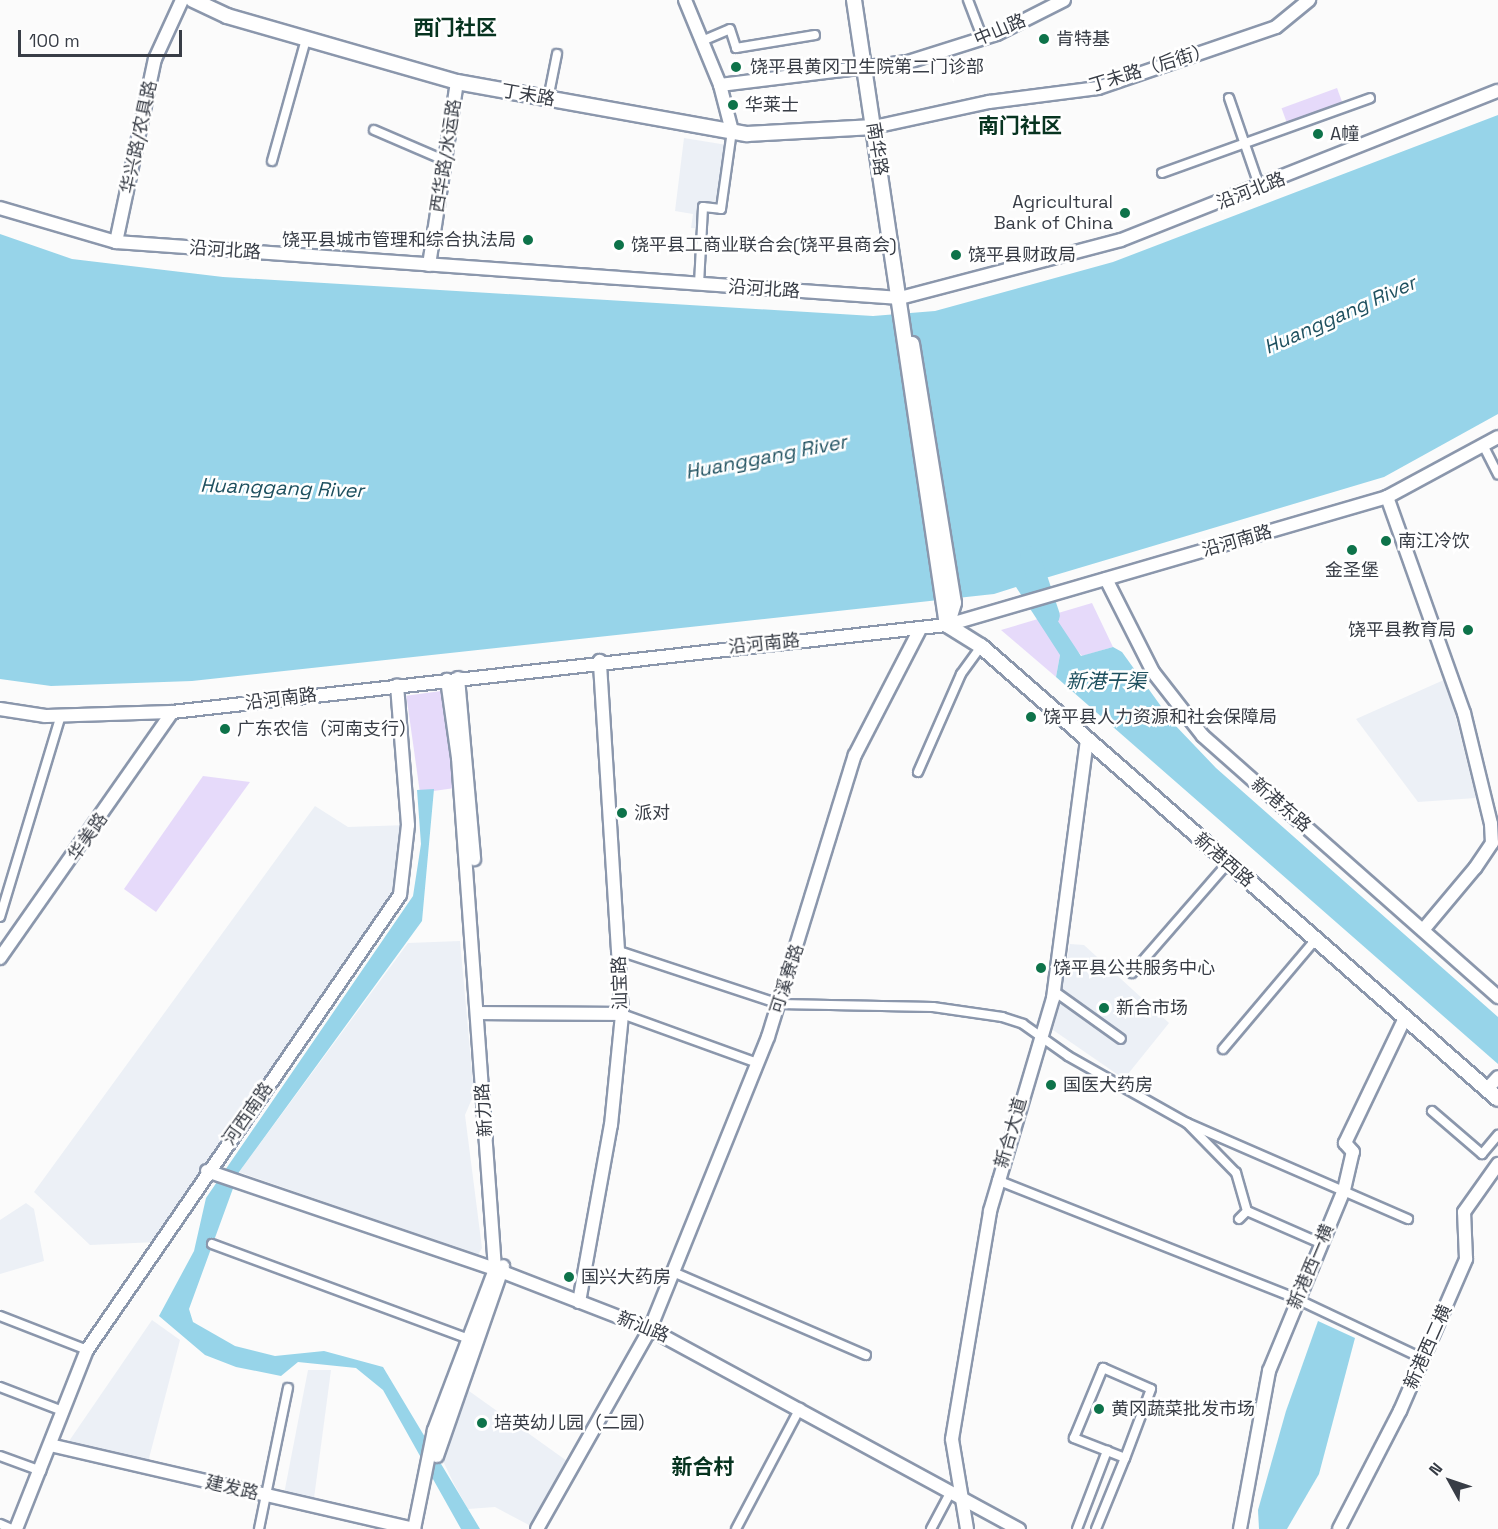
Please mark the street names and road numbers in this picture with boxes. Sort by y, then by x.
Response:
street label: 中山路 [971,10,1029,50]
street label: 丁未路（后街） [1087,39,1213,97]
street label: 华兴路/农具路 [117,79,161,195]
street label: 丁未路 [500,80,556,110]
street label: 西华路/水运路 [426,98,466,214]
street label: 南华路 [862,121,892,177]
street label: 沿河北路 [1214,168,1288,214]
street label: 沿河北路 [188,237,262,263]
street label: 沿河北路 [727,276,801,302]
street label: 沿河南路 [1199,521,1275,561]
street label: 沿河南路 [727,629,801,659]
street label: 沿河南路 [244,684,318,714]
street label: 新港东路 [1247,773,1315,837]
street label: 华美路 [64,809,112,865]
street label: 新港西路 [1190,828,1258,892]
street label: 可溪寮路 [766,941,808,1017]
street label: 汕宝路 [608,956,632,1010]
street label: 河西南路 [219,1078,277,1150]
street label: 新力路 [471,1082,497,1138]
street label: 新合大道 [991,1095,1031,1171]
street label: 新港西一横 [1283,1221,1339,1313]
street label: 新港西二横 [1400,1301,1456,1393]
street label: 新汕路 [614,1307,672,1347]
street label: 建发路 [203,1471,261,1505]

